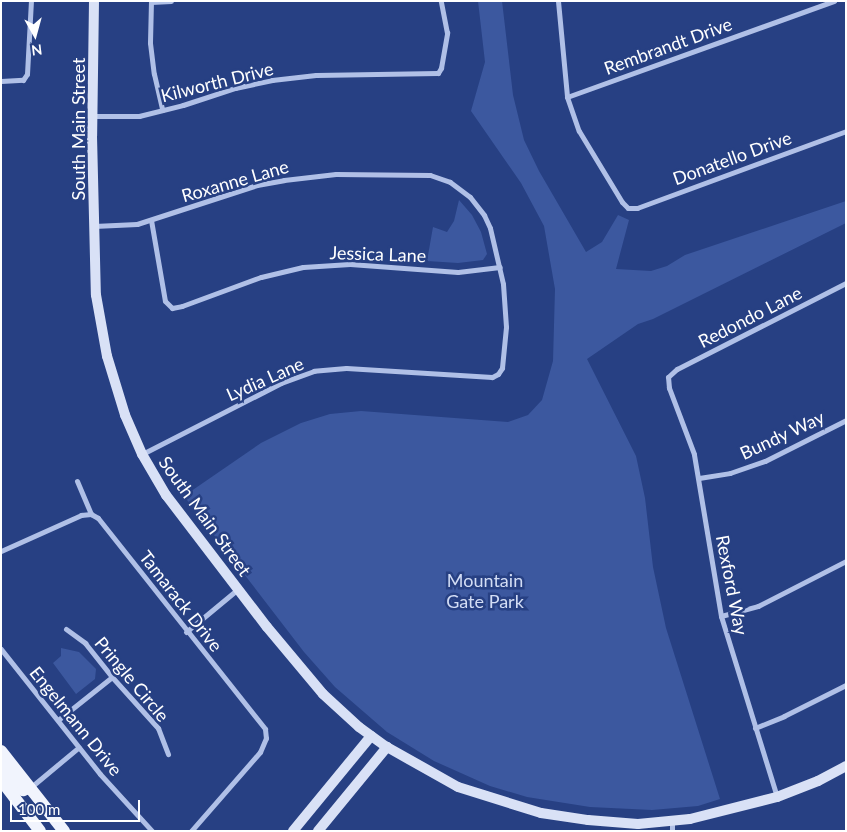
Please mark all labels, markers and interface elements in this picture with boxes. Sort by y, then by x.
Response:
north arrow [10,10,60,60]
street label: Rembrandt Drive [601,13,735,79]
text: N [31,41,43,59]
street label: South Main Street [67,58,89,200]
street label: Kilworth Drive [158,58,276,106]
street label: Donatello Drive [670,127,794,189]
street label: Roxanne Lane [179,155,291,207]
street label: Jessica Lane [329,242,427,266]
street label: Redondo Lane [695,282,805,352]
street label: Lydia Lane [223,352,307,406]
street label: Bundy Way [736,406,828,464]
street label: South Main Street [154,452,256,580]
street label: Rexford Way [712,533,752,637]
street label: Tamarack Drive [135,546,227,656]
park label: Mountain Gate Park [446,570,524,612]
street label: Pringle Circle [90,632,174,726]
street label: Engelmann Drive [25,662,127,780]
scale bar [12,790,142,822]
text: 100 m [18,800,60,818]

